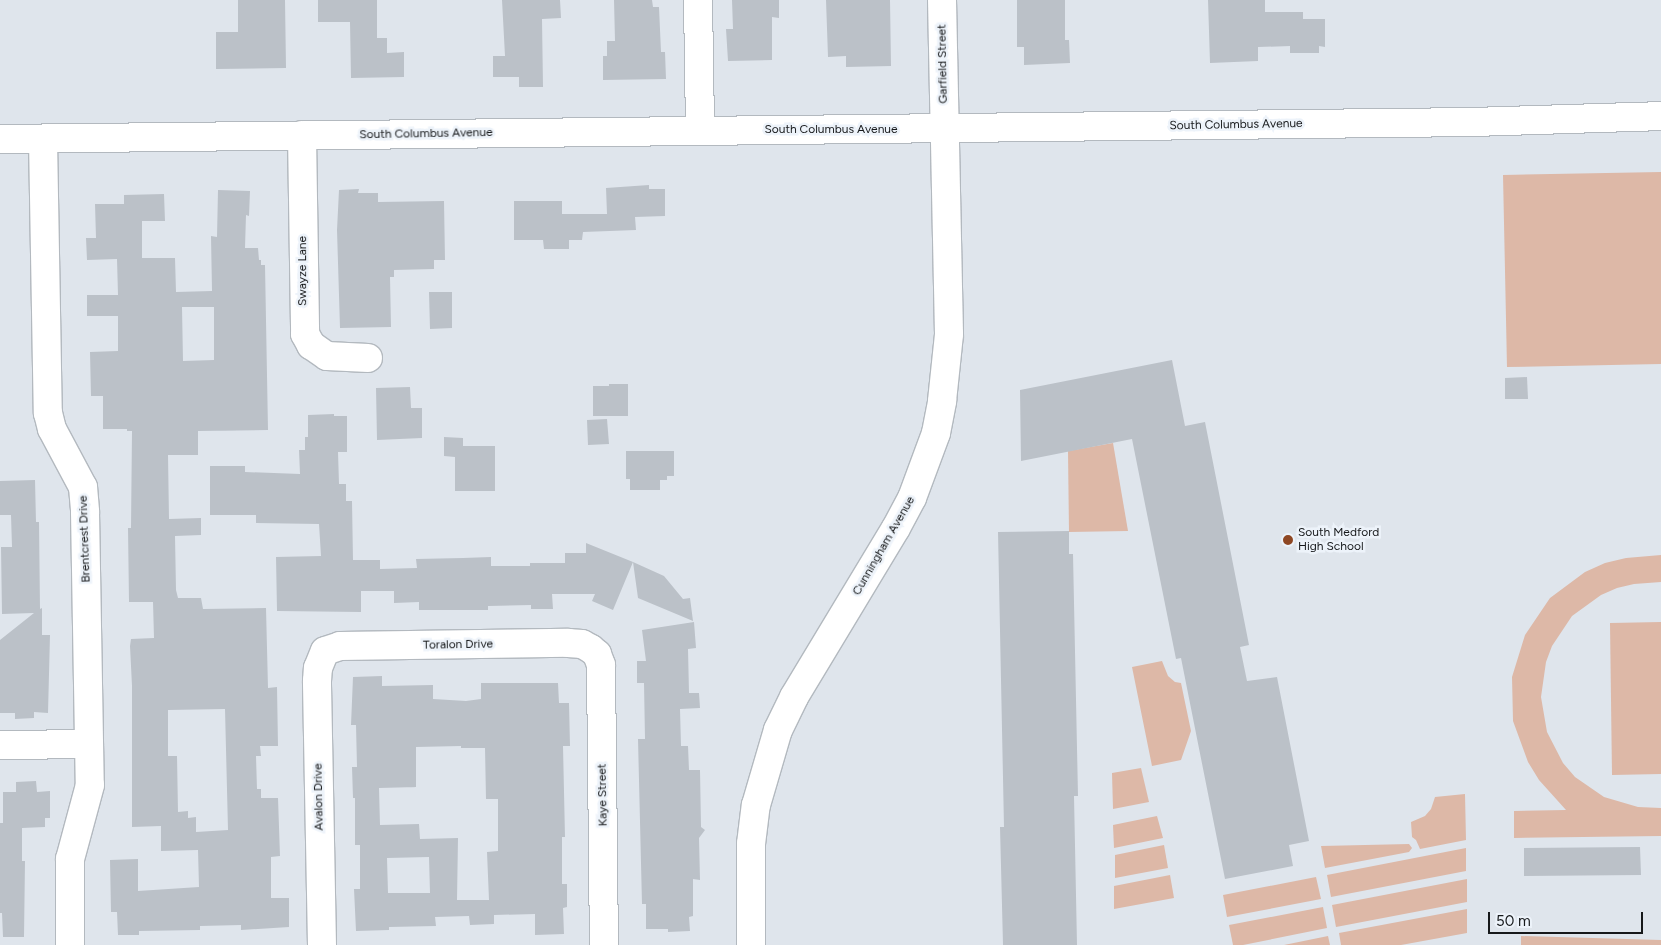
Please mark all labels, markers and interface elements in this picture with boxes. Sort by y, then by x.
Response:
street label: Garfield Street [935,24,951,104]
street label: South Columbus Avenue [1169,117,1303,133]
street label: South Columbus Avenue [764,123,898,137]
street label: South Columbus Avenue [359,126,493,142]
street label: Swayze Lane [296,236,310,306]
street label: Cunningham Avenue [850,494,918,598]
street label: Brentcrest Drive [76,495,94,583]
place label: South Medford High School [1298,526,1379,554]
marker: South Medford High School [1282,534,1294,546]
street label: Toralon Drive [423,637,493,653]
street label: Avalon Drive [311,763,327,831]
street label: Kaye Street [595,764,611,826]
scale bar [1491,902,1646,934]
text: 50 m [1496,912,1531,930]

